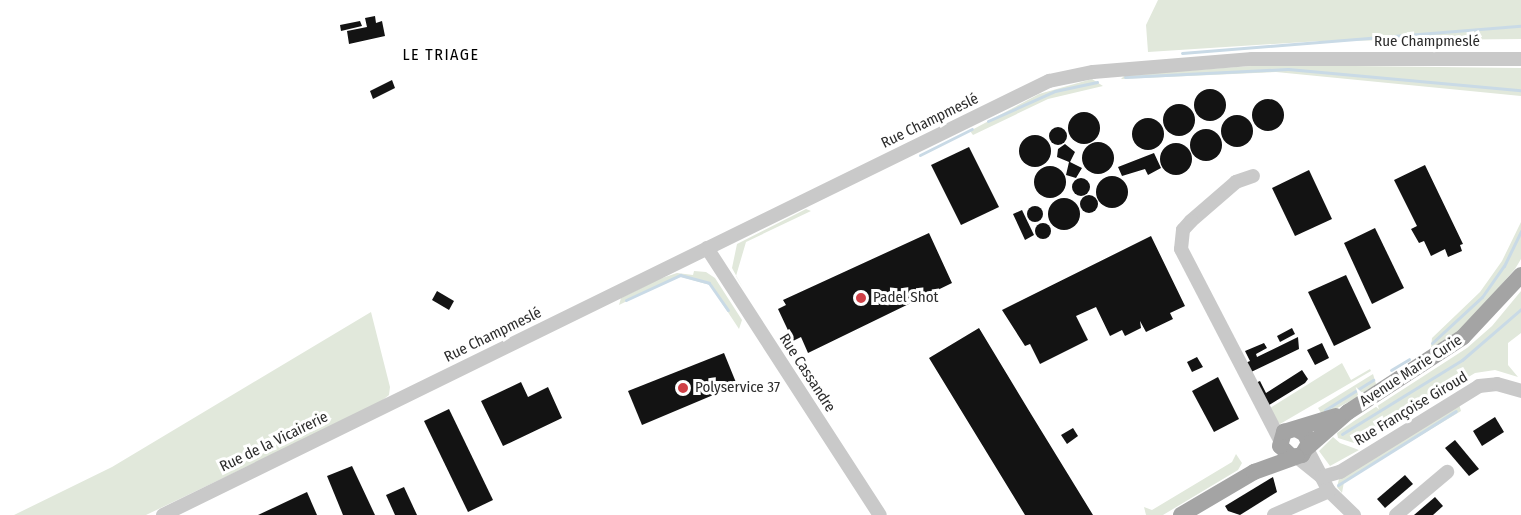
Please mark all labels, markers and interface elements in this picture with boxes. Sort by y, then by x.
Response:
street label: Rue Champmeslé [1374,33,1480,51]
district label: LE TRIAGE [402,45,480,65]
street label: Rue Champmeslé [878,90,982,152]
place label: Padel Shot [873,289,938,307]
marker: Padel Shot [854,291,868,305]
street label: Rue Champmeslé [441,304,545,366]
street label: Rue Cassandre [775,330,839,416]
street label: Avenue Marie Curie [1357,331,1465,411]
street label: Rue Françoise Giroud [1351,368,1471,450]
place label: Polyservice 37 [695,379,780,397]
marker: Polyservice 37 [676,381,690,395]
street label: Rue de la Vicairerie [217,408,331,476]

